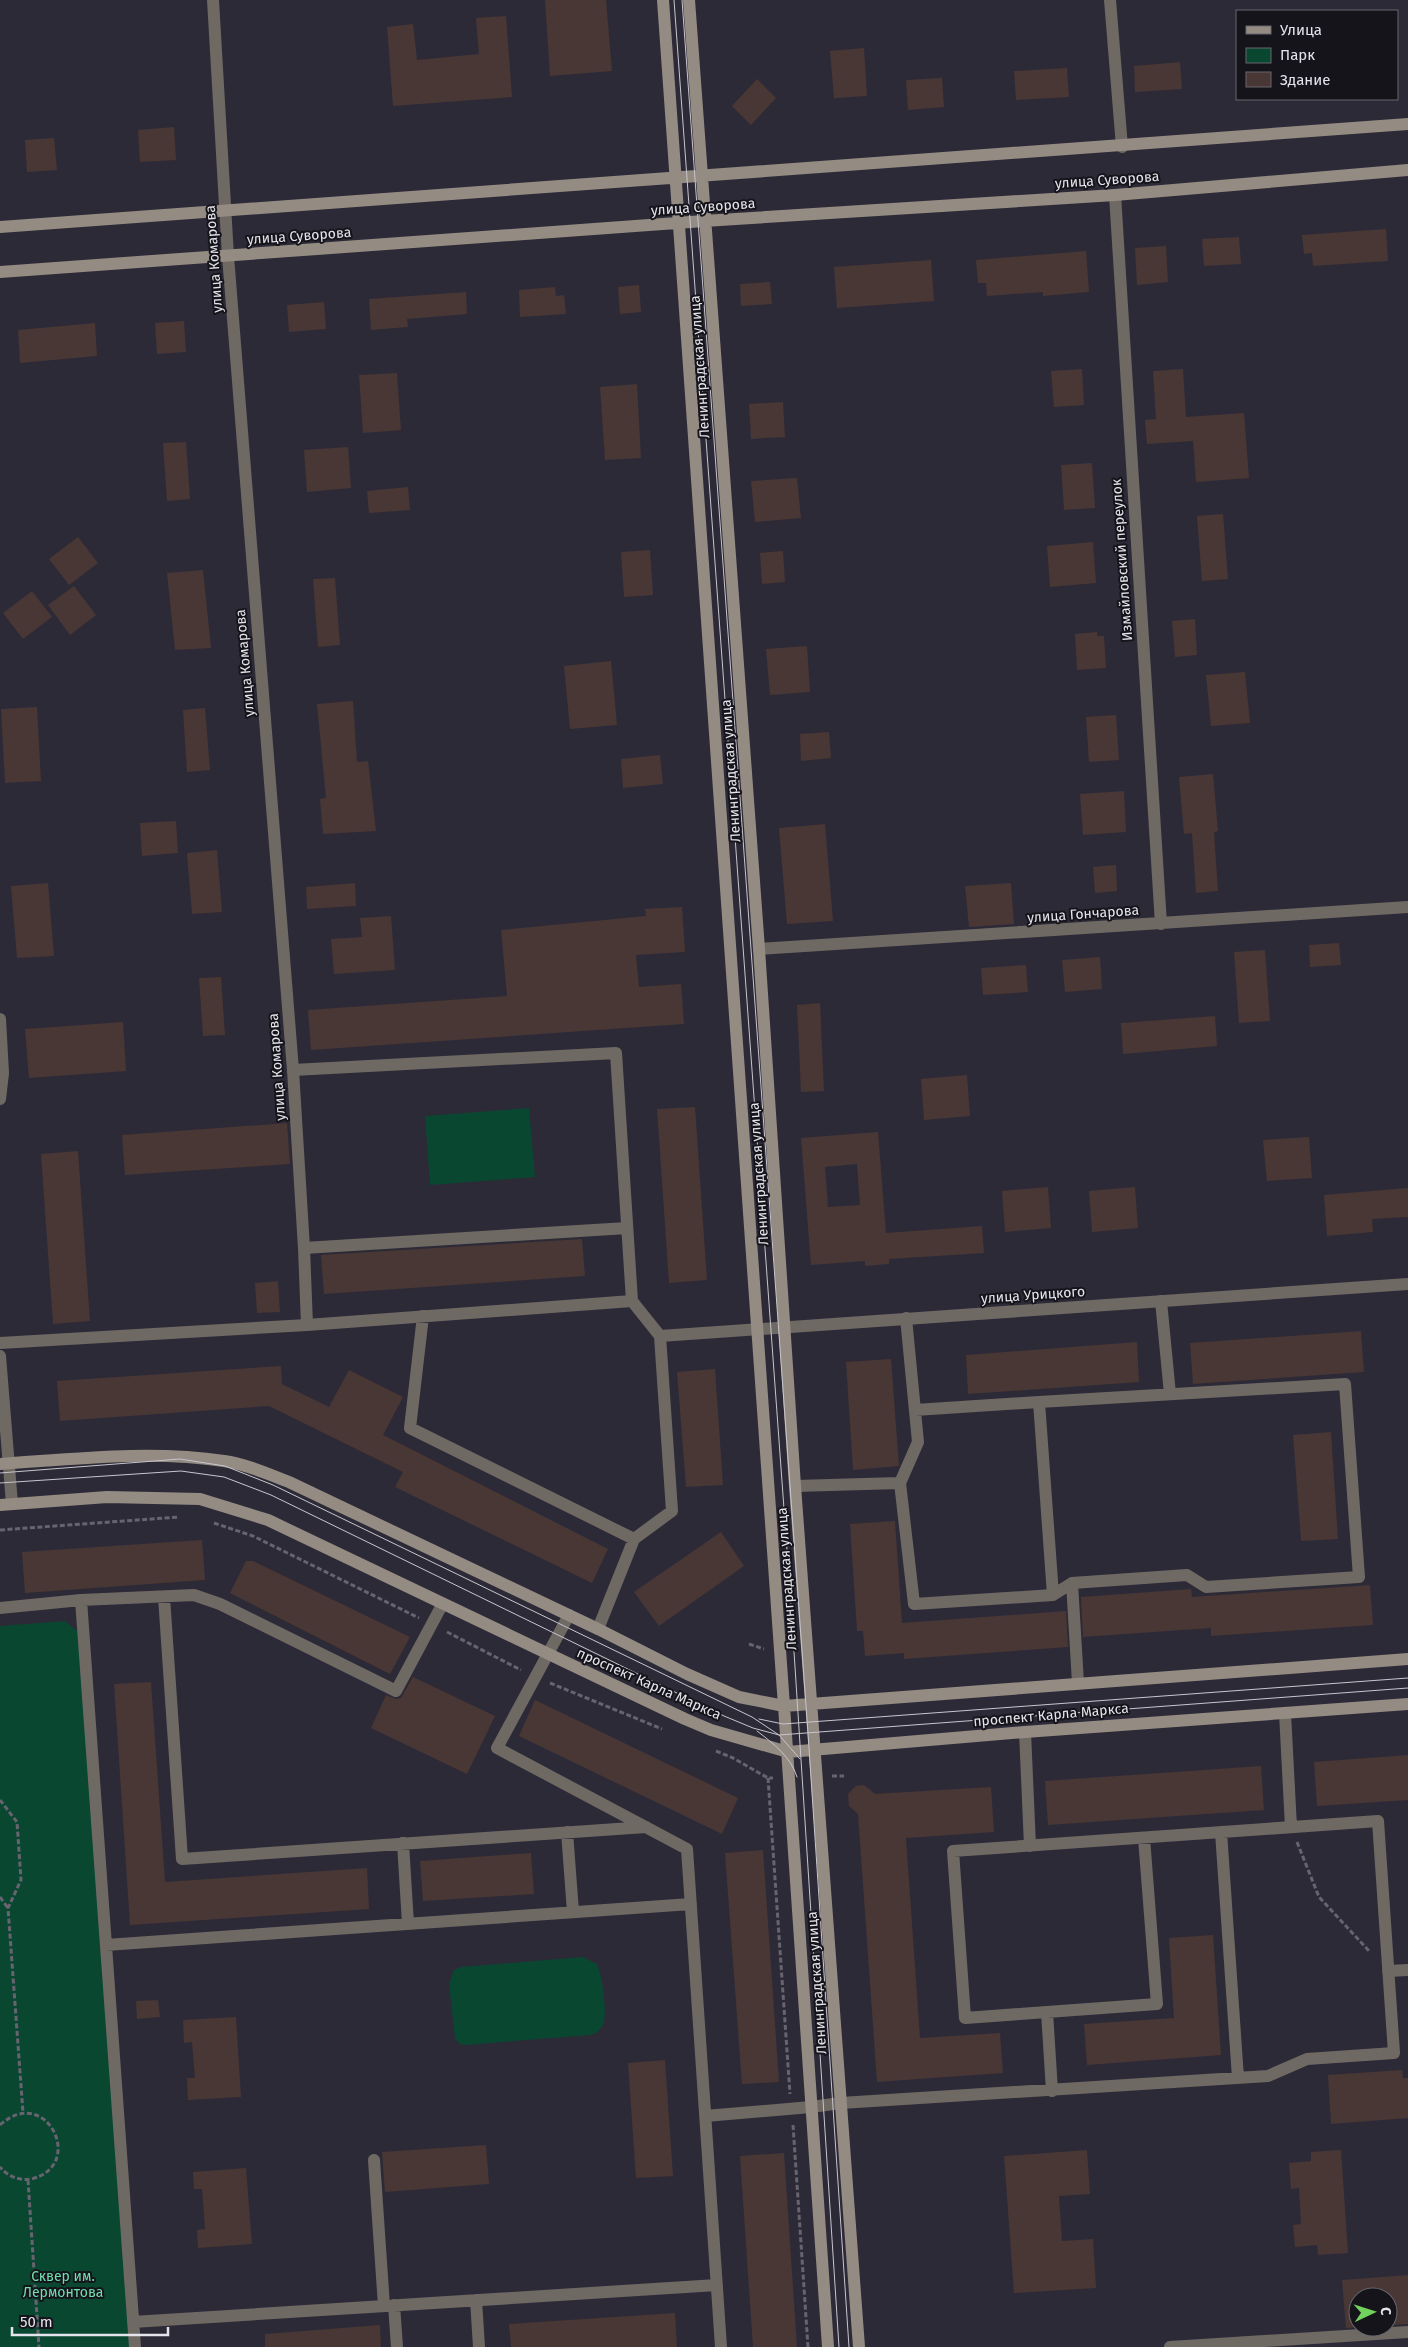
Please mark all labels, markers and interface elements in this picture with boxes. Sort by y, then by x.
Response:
legend [1236,10,1398,100]
text: Улица [1280,21,1322,39]
text: Парк [1280,46,1315,64]
text: Здание [1280,71,1330,89]
street label: улица Суворова [1054,168,1160,192]
street label: улица Суворова [650,195,756,219]
street label: улица Комарова [202,205,226,313]
street label: улица Суворова [246,224,352,248]
street label: Ленинградская улица [687,295,713,439]
street label: Измайловский переулок [1108,478,1136,642]
street label: улица Комарова [232,609,258,717]
street label: Ленинградская улица [718,699,744,843]
street label: улица Гончарова [1026,902,1140,926]
street label: улица Комарова [265,1013,289,1121]
street label: Ленинградская улица [746,1102,772,1246]
street label: улица Урицкого [980,1283,1086,1307]
street label: Ленинградская улица [774,1507,800,1651]
street label: проспект Карла Маркса [574,1644,724,1724]
street label: проспект Карла Маркса [973,1700,1129,1730]
street label: Ленинградская улица [804,1911,830,2055]
park label: Сквер им. Лермонтова [23,2268,103,2301]
north arrow [1348,2287,1398,2337]
scale bar [12,2304,169,2336]
text: С [1377,2307,1394,2316]
text: 50 m [20,2313,53,2331]

